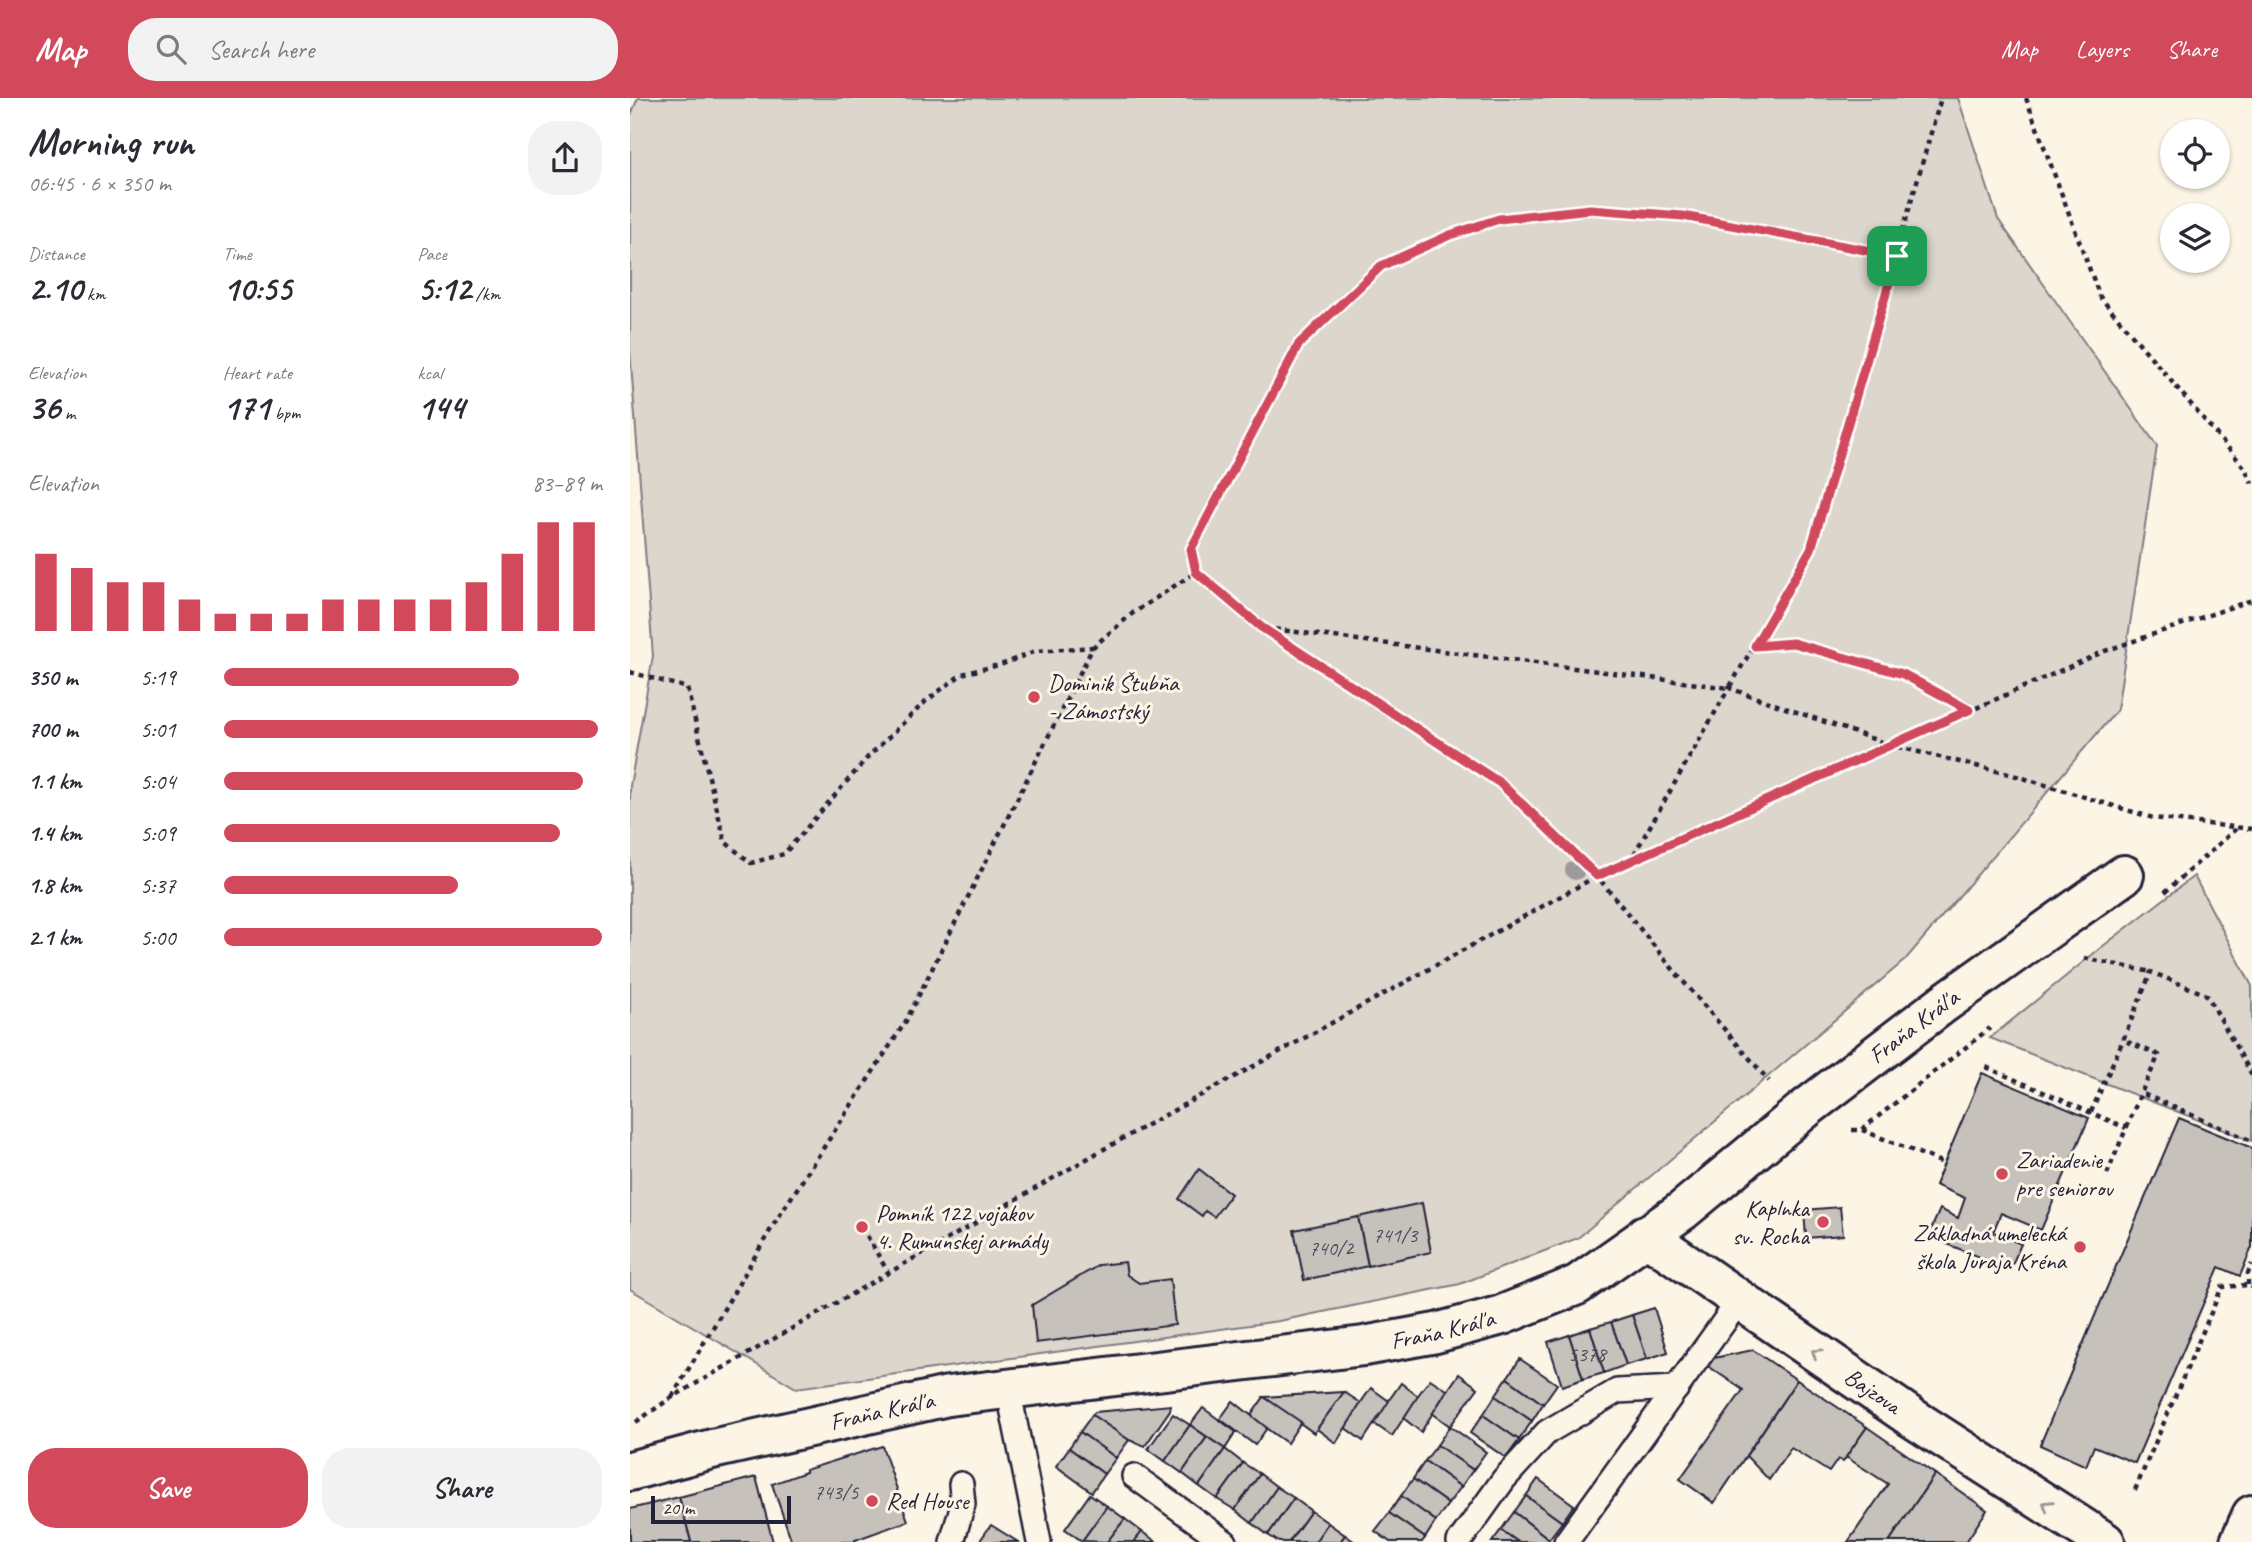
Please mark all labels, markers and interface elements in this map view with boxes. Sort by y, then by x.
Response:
search box [128,18,618,81]
text: Map [35,28,86,70]
icon: search [152,30,190,68]
text: Search here [208,33,314,66]
text: Map [2001,34,2038,64]
text: Layers [2076,34,2129,64]
text: Share [2167,34,2217,64]
text: Morning run [28,119,194,166]
map controls [2160,119,2230,273]
button: locate [2160,119,2230,189]
button: share [528,121,602,195]
text: 06:45 · 6 × 350 m [28,169,171,198]
button: layers [2160,203,2230,273]
pin [1867,226,1927,286]
icon: arrive [1878,237,1916,275]
text: Distance [28,242,85,266]
text: Time [223,242,252,266]
text: Pace [417,242,447,266]
text: 2.10 [28,266,82,311]
text: 10:55 [223,266,291,311]
text: 5:12 [417,266,471,311]
text: km [82,282,105,306]
text: /km [471,282,500,306]
text: Elevation [28,361,86,385]
text: Heart rate [223,361,292,385]
text: kcal [417,361,442,385]
text: 36 [28,385,60,430]
text: 171 [223,385,270,430]
text: 144 [417,385,465,430]
text: m [60,401,76,425]
text: bpm [270,401,300,425]
text: Elevation [28,469,99,498]
text: 83–89 m [532,469,602,498]
text: 350 m [28,663,77,692]
text: 5:19 [140,663,176,692]
place label: Dominik Štubňa - Zámostský [1048,668,1180,726]
marker: Dominik Štubňa - Zámostský [1026,689,1042,705]
text: 700 m [28,715,78,744]
text: 5:01 [140,715,176,744]
text: 1.1 km [28,767,82,796]
text: 5:04 [140,767,176,796]
text: 1.4 km [28,819,82,848]
text: 5:09 [140,819,176,848]
text: 1.8 km [28,871,82,900]
text: 5:37 [140,871,176,900]
text: 2.1 km [28,923,82,952]
text: 5:00 [140,923,176,952]
street label: Fraňa Kráľa [1863,981,1966,1070]
place label: Zariadenie pre seniorov [2016,1145,2114,1203]
marker: Zariadenie pre seniorov [1994,1166,2010,1182]
place label: Kaplnka sv. Rocha [1732,1193,1810,1251]
place label: Pomník 122 vojakov 4. Rumunskej armády [876,1198,1049,1256]
marker: Kaplnka sv. Rocha [1815,1214,1831,1230]
place label: Základná umelecká škola Juraja Kréna [1913,1218,2069,1276]
marker: Pomník 122 vojakov 4. Rumunskej armády [854,1219,870,1235]
house number: 741/3 [1373,1222,1419,1248]
house number: 740/2 [1309,1235,1355,1261]
marker: Základná umelecká škola Juraja Kréna [2072,1239,2088,1255]
street label: Fraňa Kráľa [1388,1302,1499,1356]
house number: 5378 [1568,1341,1608,1367]
one-way arrow [1811,1349,1824,1361]
street label: Bajzova [1839,1361,1909,1422]
street label: Fraňa Kráľa [827,1384,938,1437]
button: Save [28,1448,308,1528]
button: Share [322,1448,602,1528]
house number: 743/5 [814,1479,860,1505]
place label: Red House [886,1486,971,1516]
scale bar [651,1493,791,1525]
marker: Red House [864,1493,880,1509]
text: 20 m [662,1496,694,1520]
one-way arrow [2042,1500,2055,1513]

